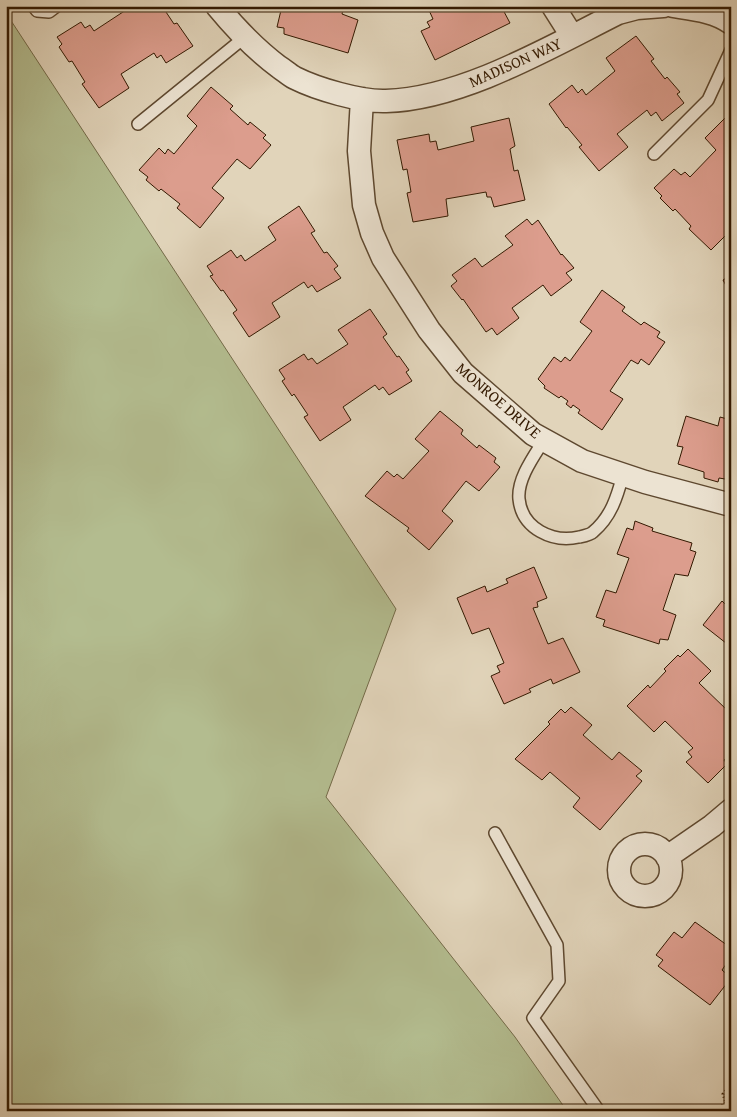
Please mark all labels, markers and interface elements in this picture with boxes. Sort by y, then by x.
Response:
street label: MADISON WAY [465,31,566,93]
street label: MONROE DRIVE [451,356,547,444]

